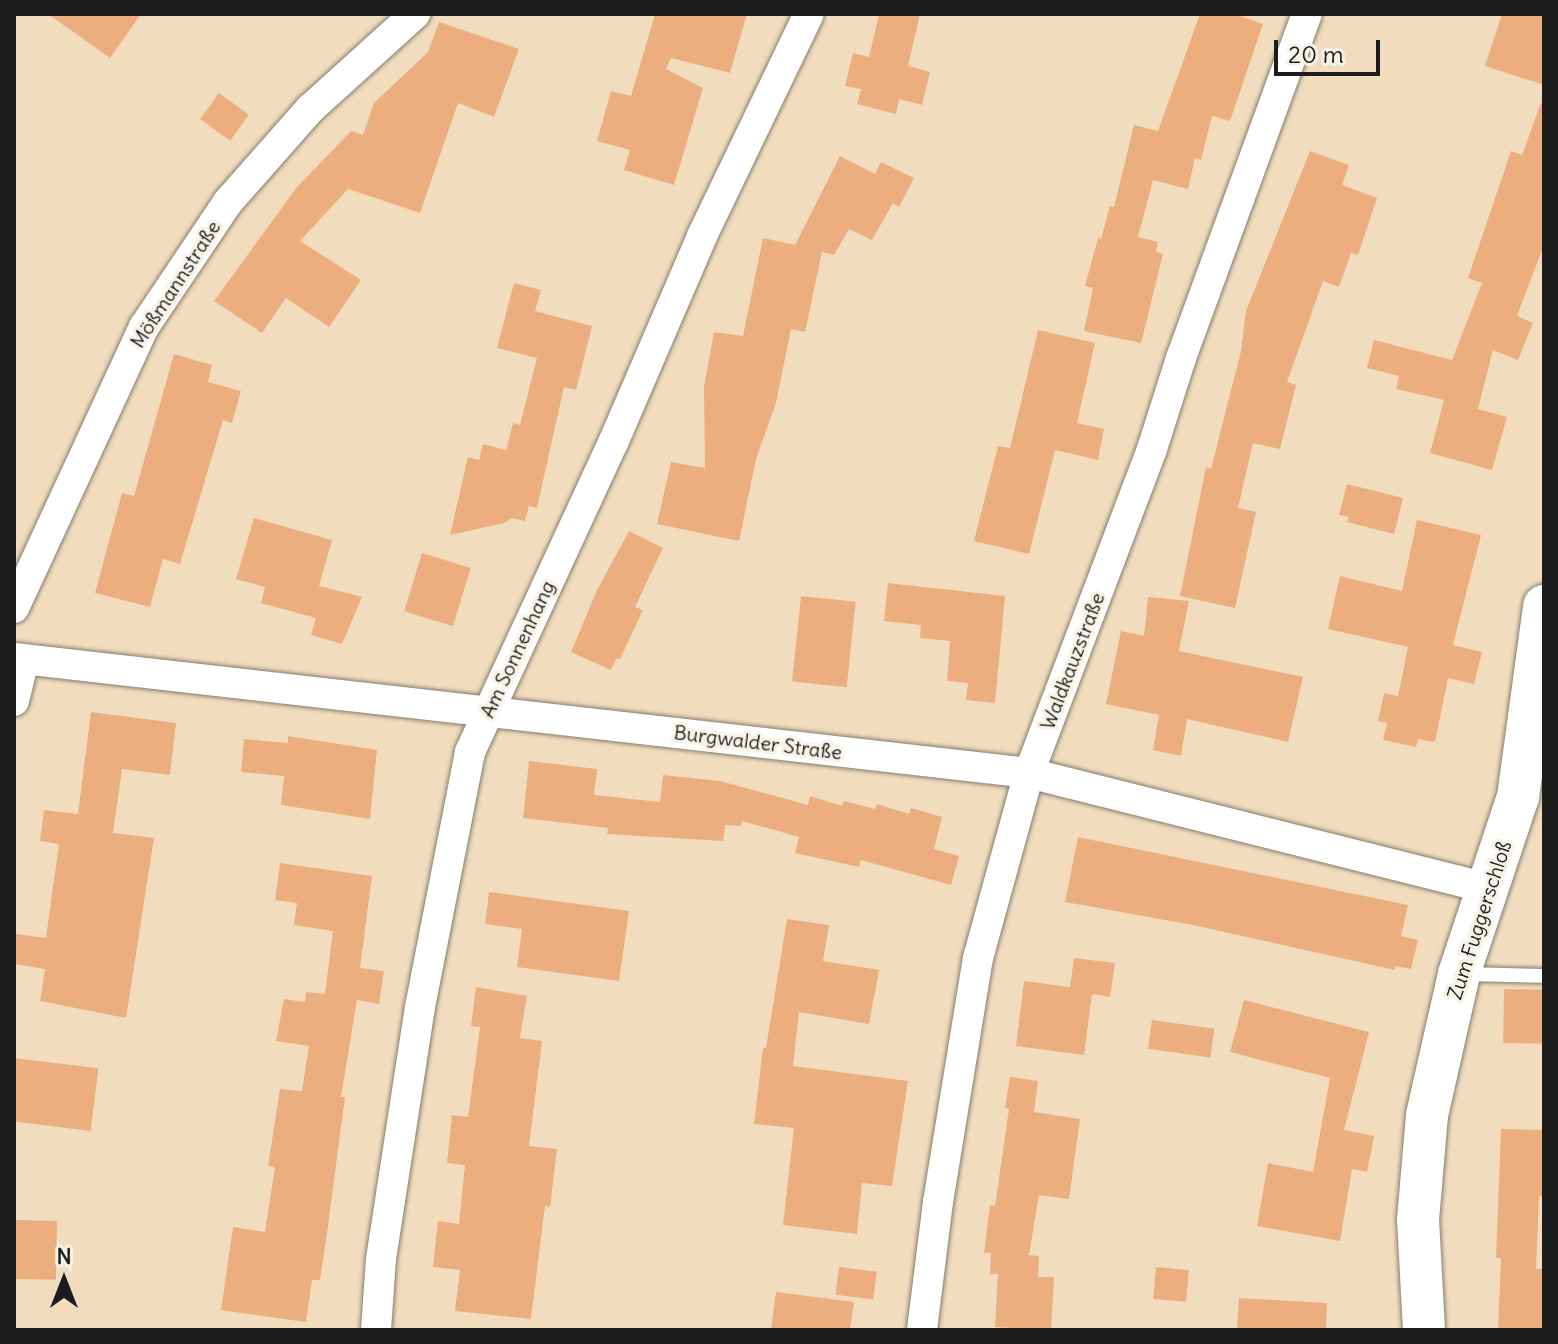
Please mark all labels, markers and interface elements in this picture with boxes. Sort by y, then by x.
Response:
scale bar [1278,24,1384,74]
text: 20 m [1288,39,1344,69]
street label: Mößmannstraße [125,216,225,352]
street label: Am Sonnenhang [475,577,559,721]
street label: Waldkauzstraße [1035,589,1109,733]
street label: Burgwalder Straße [672,720,844,764]
street label: Zum Fuggerschloß [1442,838,1516,1002]
north arrow [24,1240,104,1320]
text: N [56,1242,72,1270]

